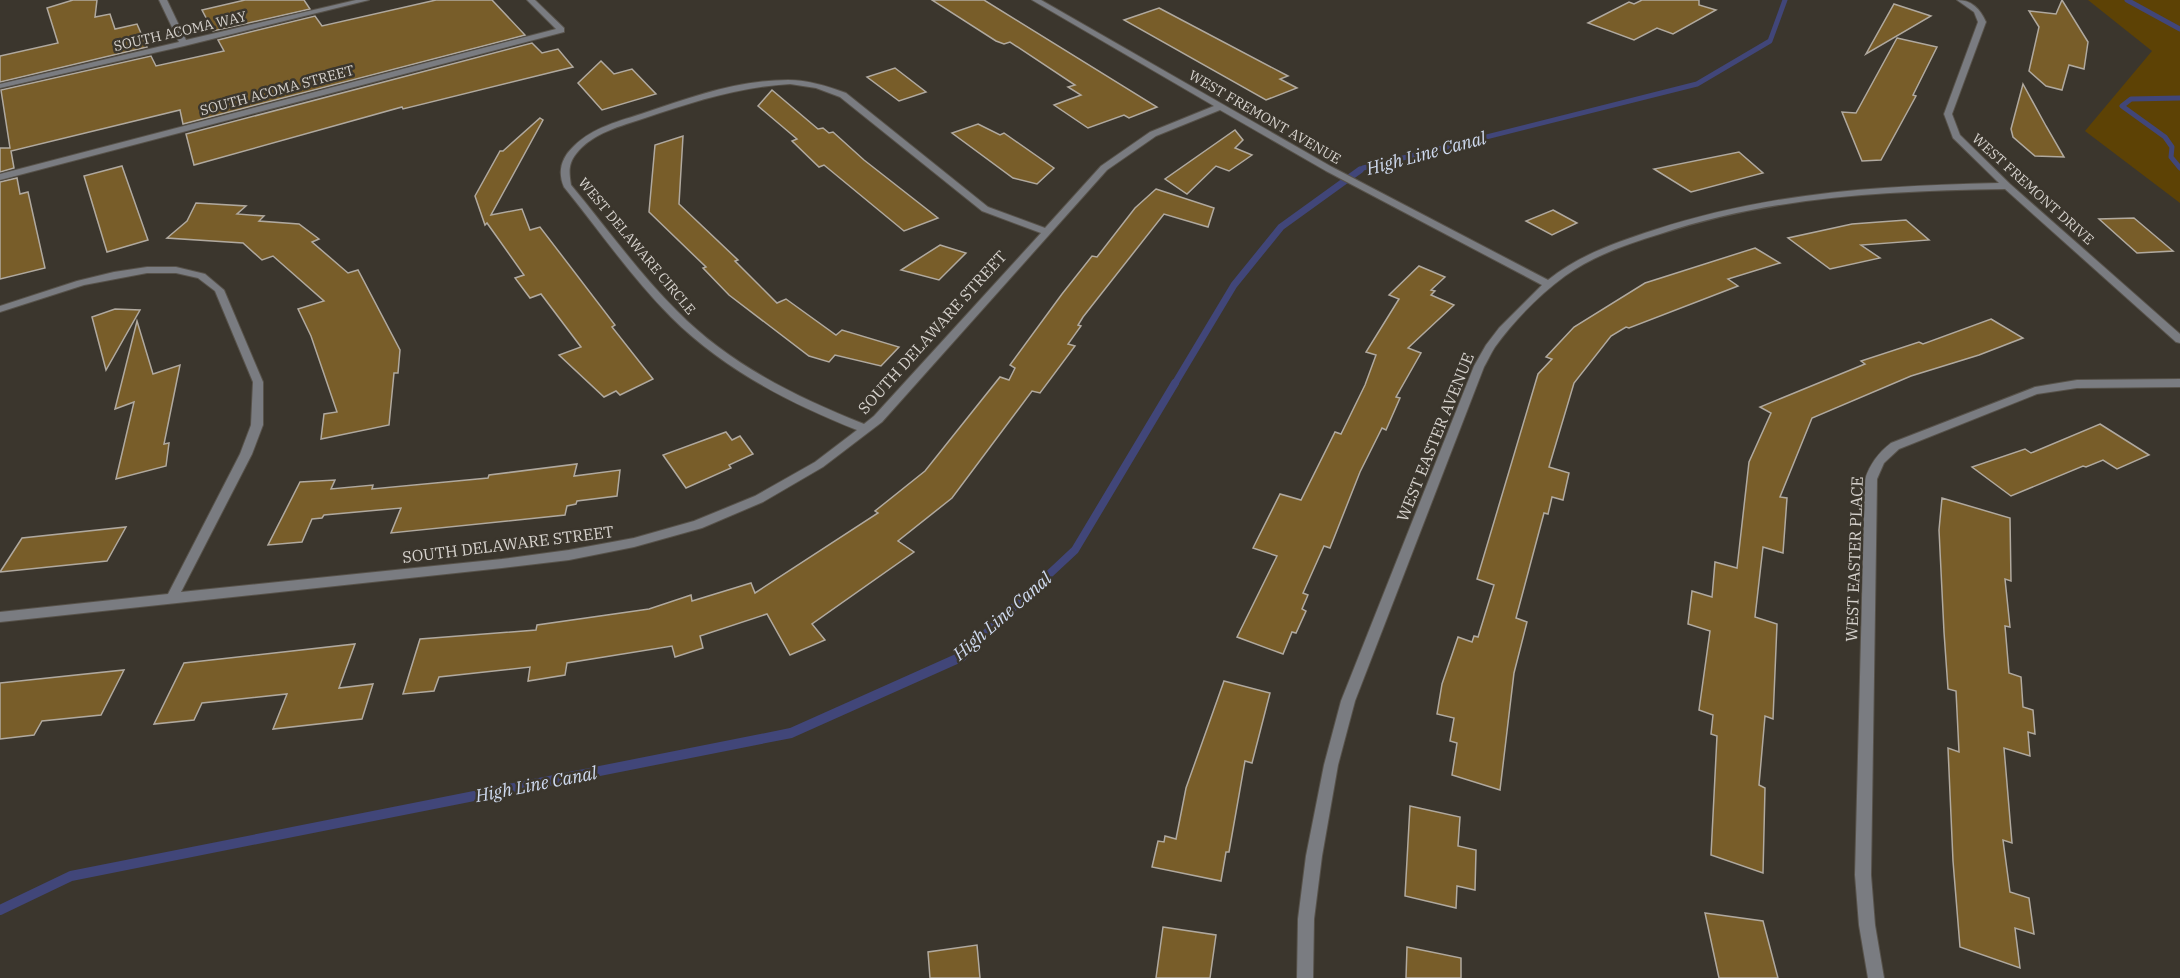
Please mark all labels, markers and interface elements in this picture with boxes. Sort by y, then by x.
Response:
street label: SOUTH ACOMA WAY [112,7,248,55]
street label: SOUTH ACOMA STREET [198,61,356,119]
street label: WEST FREMONT AVENUE [1186,66,1344,168]
water label: High Line Canal [1363,126,1489,180]
street label: WEST FREMONT DRIVE [1968,129,2098,249]
street label: WEST DELAWARE CIRCLE [574,174,700,318]
street label: SOUTH DELAWARE STREET [853,246,1011,418]
street label: WEST EASTER AVENUE [1392,350,1478,524]
street label: WEST EASTER PLACE [1841,476,1867,642]
street label: SOUTH DELAWARE STREET [401,521,615,567]
water label: High Line Canal [947,566,1057,666]
water label: High Line Canal [472,761,600,807]

